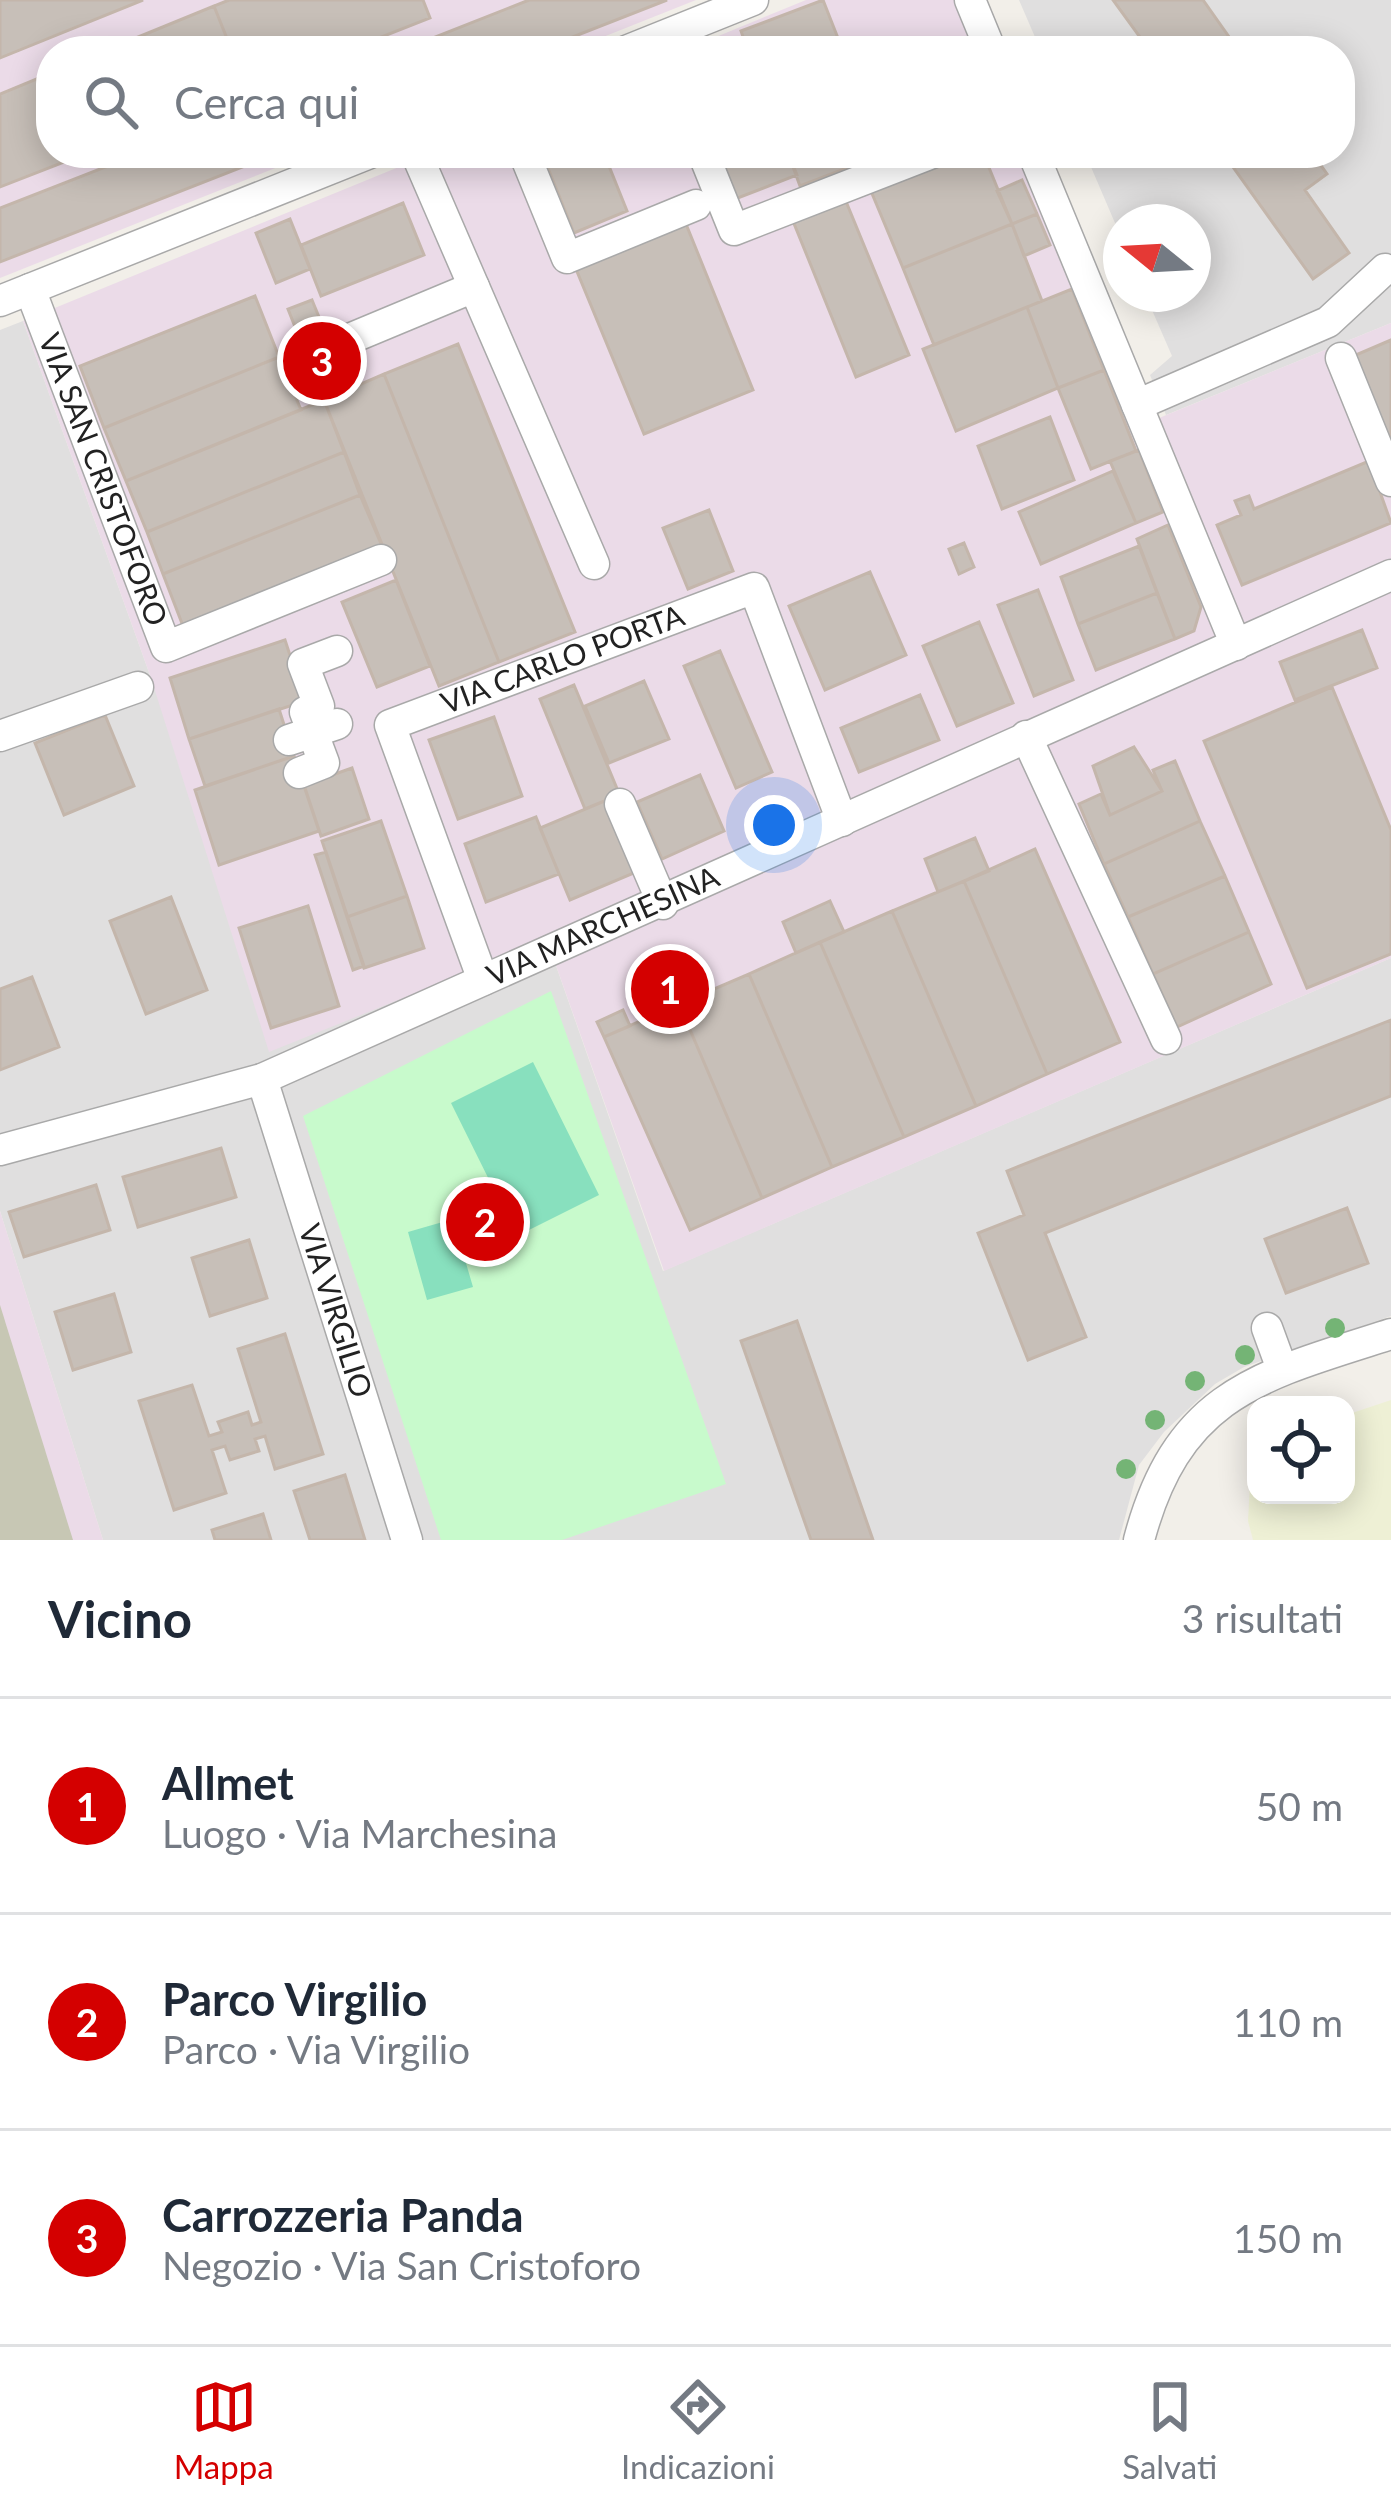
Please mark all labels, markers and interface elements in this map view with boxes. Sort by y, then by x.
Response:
search box [36,36,1355,168]
icon: search [78,69,144,135]
text: Cerca qui [174,75,359,129]
north arrow [1103,204,1211,312]
pin: 3 [283,316,361,406]
street label: VIA SAN CRISTOFORO [32,328,176,630]
street label: VIA CARLO PORTA [435,596,689,720]
your location [744,795,804,855]
street label: VIA MARCHESINA [481,857,725,992]
pin: 1 [631,944,709,1034]
pin: 2 [446,1177,524,1267]
street label: VIA VIRGILIO [293,1219,381,1402]
map controls [1247,1396,1355,1504]
button: locate [1247,1396,1355,1504]
text: Vicino [48,1588,192,1649]
text: 3 risultati [1182,1595,1343,1641]
text: Allmet [162,1756,294,1810]
text: 1 [76,1783,98,1829]
text: 50 m [1256,1783,1343,1829]
text: Luogo · Via Marchesina [162,1810,557,1856]
text: Parco Virgilio [162,1972,427,2026]
text: 2 [76,1999,98,2045]
text: 110 m [1233,1999,1343,2045]
text: Parco · Via Virgilio [162,2026,470,2072]
text: Carrozzeria Panda [162,2188,524,2242]
text: 3 [76,2215,98,2261]
text: 150 m [1233,2215,1343,2261]
text: Negozio · Via San Cristoforo [162,2242,641,2288]
tab: Mappa [174,2374,274,2486]
tab: Indicazioni [621,2374,775,2486]
tab: Salvati [1122,2374,1217,2486]

